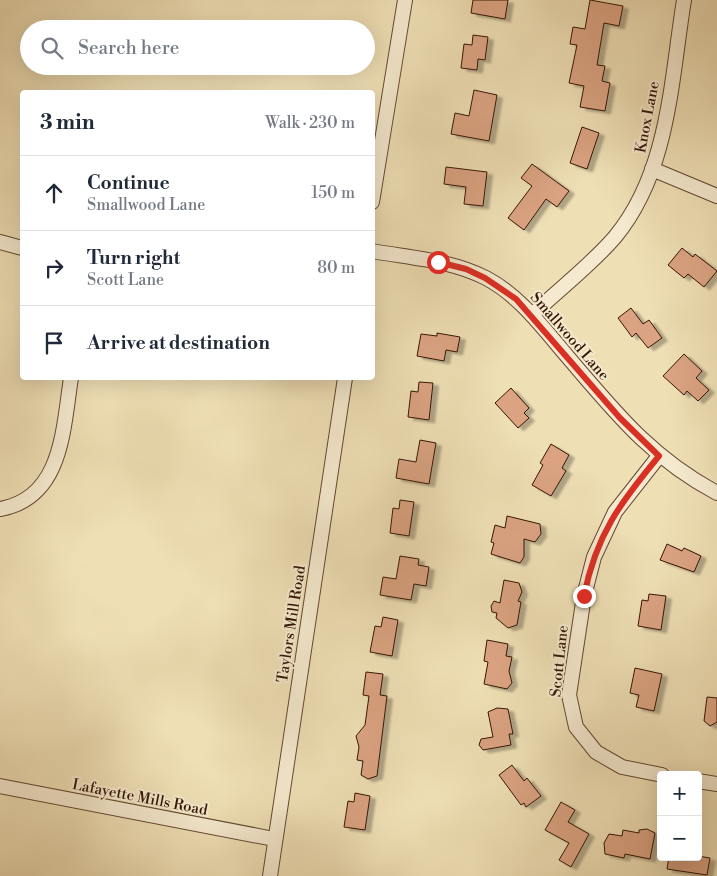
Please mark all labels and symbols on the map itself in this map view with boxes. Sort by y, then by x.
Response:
street label: Knox Lane [631,80,664,155]
route start [427,251,450,274]
street label: Smallwood Lane [526,288,613,384]
street label: Taylors Mill Road [273,564,310,684]
route end [573,585,596,608]
street label: Scott Lane [546,624,573,698]
street label: Lafayette Mills Road [70,775,210,820]

